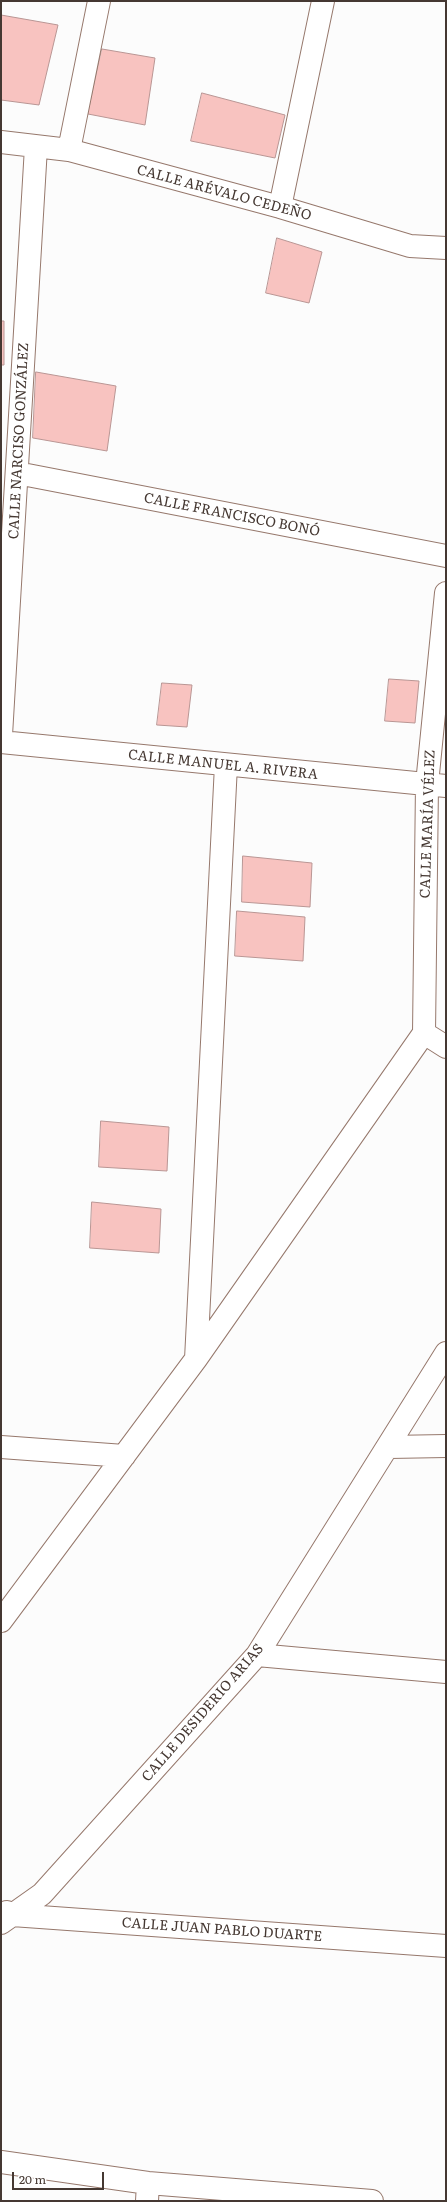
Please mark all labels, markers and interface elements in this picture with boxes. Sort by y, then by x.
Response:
street label: CALLE ARÉVALO CEDEÑO [135,162,313,224]
street label: CALLE NARCISO GONZÁLEZ [5,342,33,540]
street label: CALLE FRANCISCO BONÓ [143,490,321,540]
street label: CALLE MANUEL A. RIVERA [127,747,319,783]
street label: CALLE MARÍA VÉLEZ [417,749,439,899]
street label: CALLE DESIDERIO ARIAS [139,1641,267,1785]
street label: CALLE JUAN PABLO DUARTE [121,1915,323,1945]
scale bar [14,2164,106,2190]
text: 20 m [19,2170,46,2188]

